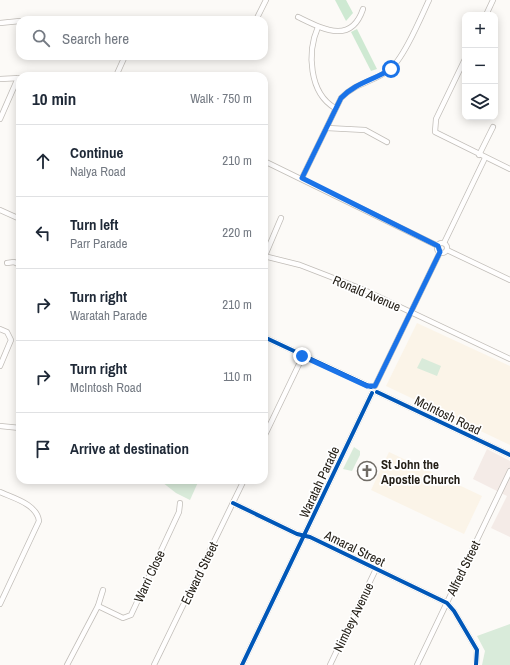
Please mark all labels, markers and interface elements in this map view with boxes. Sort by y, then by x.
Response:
map controls [462,12,498,120]
button: + [462,12,498,48]
search box [16,16,268,60]
icon: search [30,27,52,49]
text: Search here [62,28,129,49]
button: − [462,48,498,84]
route start [382,60,400,78]
button: layers [462,84,498,120]
text: 10 min [32,87,76,110]
text: Walk · 750 m [190,90,252,107]
text: Continue [70,142,123,163]
icon: ahead [32,150,54,172]
text: 210 m [222,152,252,169]
text: Nalya Road [70,163,126,180]
text: Turn left [70,214,118,235]
icon: left [32,222,54,244]
text: 220 m [222,224,252,241]
text: Parr Parade [70,235,127,252]
street label: Ronald Avenue [330,272,403,315]
text: Turn right [70,286,127,307]
icon: right [32,294,54,316]
text: 210 m [222,296,252,313]
text: Waratah Parade [70,307,147,324]
route end [293,347,311,365]
text: Turn right [70,358,127,379]
icon: right [32,366,54,388]
text: 110 m [223,368,252,385]
text: McIntosh Road [70,379,142,396]
street label: McIntosh Road [412,392,484,439]
icon: arrive [32,438,54,460]
text: Arrive at destination [70,438,189,459]
street label: Waratah Parade [295,444,344,521]
place label: St John the Apostle Church [381,456,460,488]
church icon: St John the Apostle Church [356,460,378,482]
street label: Amaral Street [321,526,388,570]
street label: Alfred Street [442,538,484,599]
street label: Edward Street [177,539,222,607]
street label: Warri Close [130,547,169,605]
street label: Nimbey Avenue [329,580,378,655]

